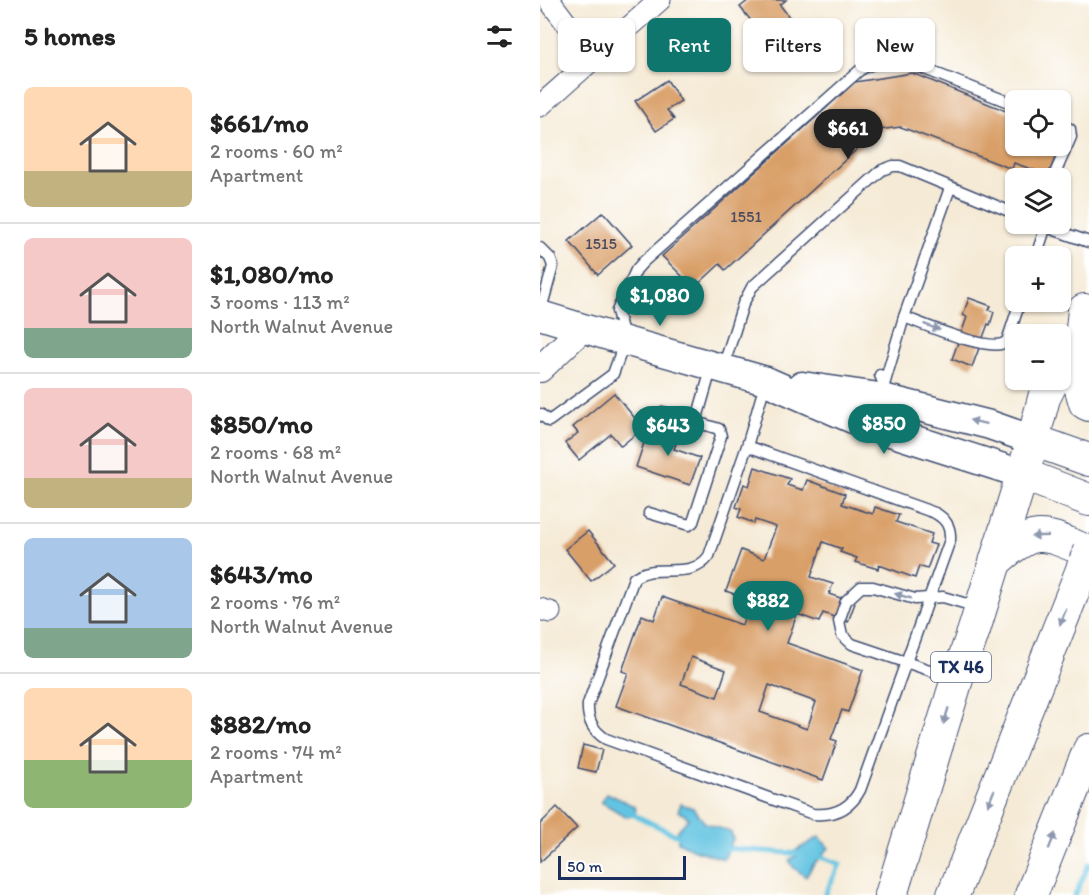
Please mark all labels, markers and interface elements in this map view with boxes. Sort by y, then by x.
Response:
chip: Buy [558,18,635,72]
chip: Rent [647,18,731,72]
chip: Filters [743,18,843,72]
chip: New [855,18,935,72]
text: 5 homes [24,20,116,52]
icon: filters [483,20,516,53]
map controls [1005,90,1071,390]
button: locate [1005,90,1071,156]
text: $661/mo [210,107,309,139]
pin: $661 [812,109,884,160]
icon: home [72,111,144,183]
text: $661 [828,116,868,140]
text: 2 rooms · 60 m² [210,139,343,163]
text: Apartment [210,163,303,187]
button: layers [1005,168,1071,234]
house number: 1551 [730,207,762,226]
house number: 1515 [585,234,617,253]
button: + [1005,246,1071,312]
text: $1,080/mo [210,258,334,290]
icon: home [72,262,144,334]
pin: $1,080 [611,276,709,327]
text: $1,080 [630,283,690,307]
text: 3 rooms · 113 m² [210,290,350,314]
text: North Walnut Avenue [210,314,393,338]
one-way arrow [923,322,941,332]
button: − [1005,324,1071,390]
pin: $850 [848,404,920,455]
pin: $643 [632,406,704,457]
text: $850/mo [210,408,313,440]
text: $850 [862,411,906,435]
icon: home [72,412,144,484]
text: $643 [646,413,690,437]
one-way arrow [969,416,987,426]
text: 2 rooms · 68 m² [210,440,341,464]
text: North Walnut Avenue [210,464,393,488]
one-way arrow [1030,532,1049,541]
text: $643/mo [210,558,313,590]
icon: home [72,562,144,634]
pin: $882 [732,581,804,632]
text: $882 [747,588,789,612]
text: 2 rooms · 76 m² [210,590,340,614]
one-way arrow [894,591,912,600]
one-way arrow [1058,608,1067,626]
text: North Walnut Avenue [210,614,393,638]
road number: TX 46 [931,652,991,682]
one-way arrow [941,707,950,725]
text: $882/mo [210,708,311,740]
icon: home [72,712,144,784]
text: 2 rooms · 74 m² [210,740,342,764]
text: Apartment [210,764,303,788]
one-way arrow [986,789,996,807]
one-way arrow [1047,831,1057,849]
scale bar [558,853,686,880]
text: 50 m [567,857,602,876]

